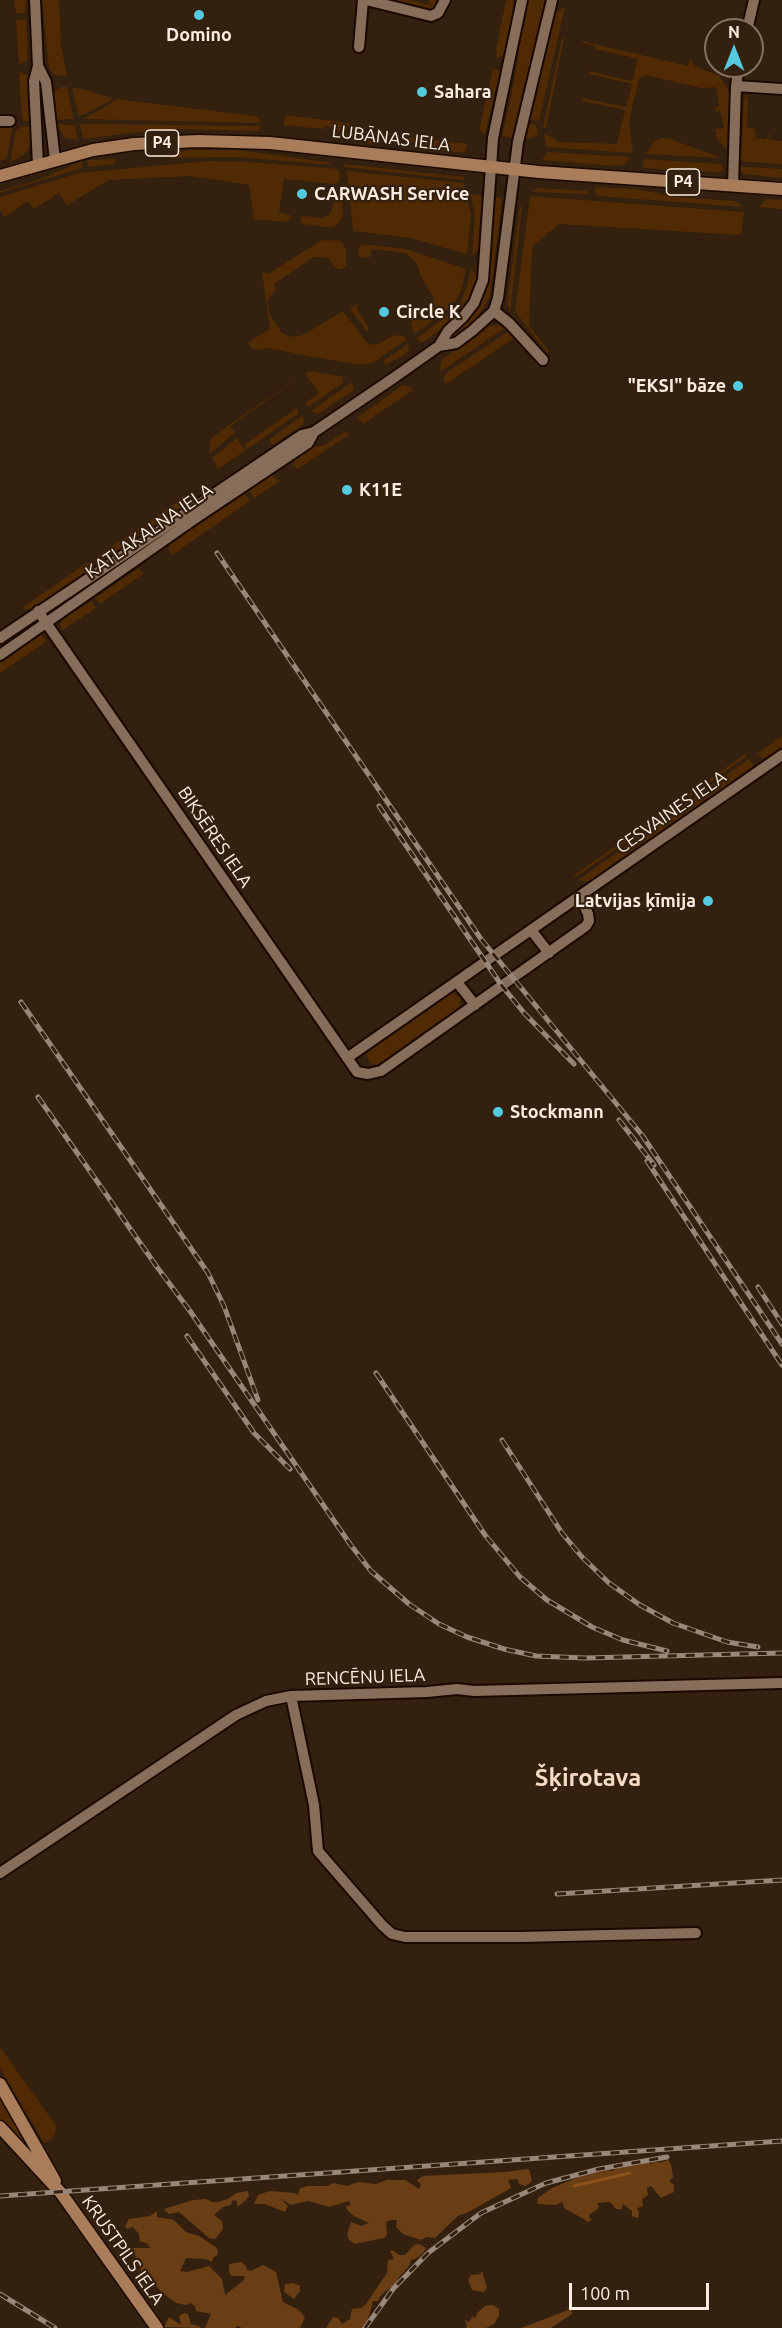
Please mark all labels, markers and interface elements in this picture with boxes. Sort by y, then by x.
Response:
marker: Domino [192,8,206,22]
north arrow [704,18,764,78]
text: N [728,23,740,41]
place label: Domino [166,24,232,46]
place label: Sahara [434,81,492,103]
marker: Sahara [415,85,429,99]
street label: LUBĀNAS IELA [331,120,451,156]
road number: P4 [146,130,178,156]
road number: P4 [666,169,700,195]
place label: CARWASH Service [314,183,469,205]
marker: CARWASH Service [295,187,309,201]
place label: Circle K [396,301,461,323]
marker: Circle K [377,305,391,319]
place label: "EKSI" bāze [628,375,726,397]
marker: "EKSI" bāze [731,379,745,393]
street label: KATLAKALNA IELA [81,479,217,583]
place label: K11E [359,479,402,501]
marker: K11E [340,483,354,497]
street label: CESVAINES IELA [612,766,730,858]
street label: BIKSĒRES IELA [173,782,257,892]
place label: Latvijas ķīmija [575,890,696,912]
marker: Latvijas ķīmija [701,894,715,908]
place label: Stockmann [510,1101,604,1123]
marker: Stockmann [491,1105,505,1119]
street label: RENCĒNU IELA [304,1664,426,1690]
district label: Šķirotava [535,1764,641,1792]
street label: KRUSTPILS IELA [77,2191,169,2309]
scale bar [572,2271,712,2309]
text: 100 m [580,2283,630,2303]

